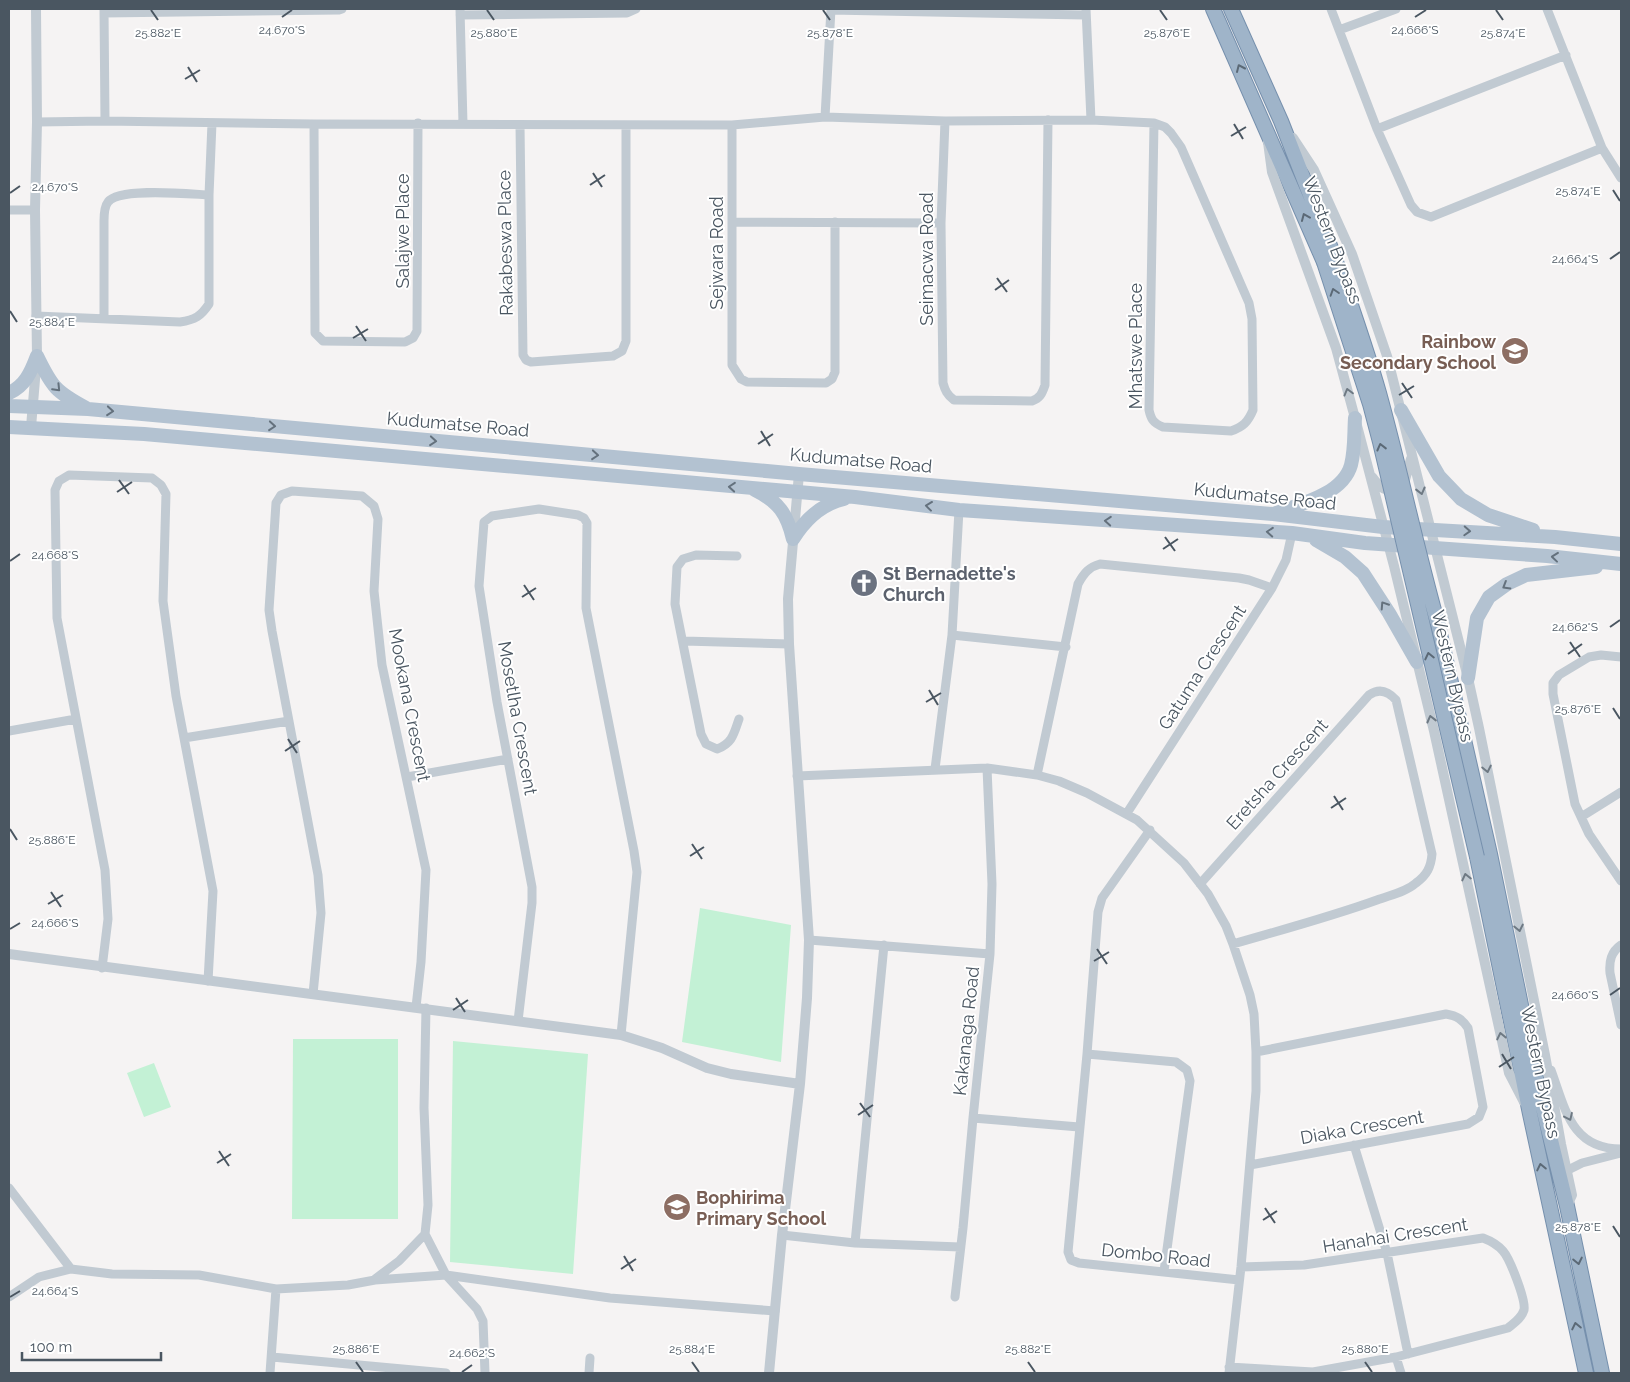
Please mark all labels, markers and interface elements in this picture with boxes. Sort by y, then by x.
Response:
text: 24.670°S [259,23,305,37]
text: 24.666°S [1391,23,1439,37]
text: 25.882°E [135,26,181,40]
text: 25.880°E [471,26,517,40]
text: 25.878°E [807,26,853,40]
text: 25.876°E [1144,26,1190,40]
text: 25.874°E [1481,26,1525,40]
one-way arrow [1235,64,1246,73]
street label: Rakabeswa Place [493,169,517,316]
street label: Salajwe Place [392,173,413,289]
street label: Western Bypass [1299,173,1367,307]
text: 24.670°S [32,180,78,194]
text: 25.874°E [1556,184,1600,198]
street label: Seimacwa Road [916,192,937,326]
street label: Sejwara Road [706,196,727,310]
one-way arrow [1300,213,1311,222]
text: 24.664°S [1552,252,1598,266]
street label: Mhatswe Place [1125,282,1146,409]
one-way arrow [1329,288,1339,296]
text: 25.884°E [29,315,75,329]
place label: Rainbow Secondary School [1340,331,1497,373]
school or university icon: Rainbow Secondary School [1500,336,1530,366]
one-way arrow [51,382,60,391]
one-way arrow [1343,388,1353,396]
one-way arrow [106,405,114,416]
street label: Kudumatse Road [386,407,530,441]
one-way arrow [268,420,276,431]
one-way arrow [430,435,438,446]
one-way arrow [1376,442,1387,451]
street label: Kudumatse Road [789,443,933,477]
one-way arrow [592,450,600,461]
street label: Kudumatse Road [1193,478,1337,514]
one-way arrow [728,482,736,493]
one-way arrow [1415,487,1426,496]
one-way arrow [924,501,932,512]
one-way arrow [1104,515,1112,526]
one-way arrow [1266,526,1274,537]
one-way arrow [1463,526,1471,537]
text: 24.668°S [31,548,79,562]
one-way arrow [1551,552,1559,563]
place label: St Bernadette's Church [883,563,1016,605]
church icon: St Bernadette's Church [849,568,879,598]
one-way arrow [1502,579,1511,589]
street label: Gatuma Crescent [1154,601,1250,733]
one-way arrow [1380,601,1390,610]
street label: Western Bypass [1428,608,1478,744]
text: 24.662°S [1552,620,1598,634]
street label: Mookana Crescent [385,627,435,783]
street label: Mosetlha Crescent [494,639,542,797]
one-way arrow [1424,652,1435,661]
text: 25.876°E [1555,702,1601,716]
street label: Eretsha Crescent [1222,714,1332,834]
one-way arrow [1426,714,1437,723]
one-way arrow [1481,764,1492,773]
text: 25.886°E [28,833,76,847]
one-way arrow [1461,873,1472,882]
text: 24.666°S [31,916,79,930]
one-way arrow [1514,923,1524,932]
street label: Kakanaga Road [949,965,983,1097]
text: 24.660°S [1551,988,1599,1002]
street label: Western Bypass [1517,1004,1565,1140]
one-way arrow [1497,1032,1507,1040]
street label: Diaka Crescent [1299,1106,1425,1148]
one-way arrow [1563,1112,1573,1121]
one-way arrow [1537,1162,1547,1171]
place label: Bophirima Primary School [696,1187,826,1229]
school or university icon: Bophirima Primary School [662,1192,692,1222]
street label: Hanahai Crescent [1321,1213,1469,1257]
text: 25.878°E [1555,1220,1601,1234]
street label: Dombo Road [1100,1239,1212,1271]
one-way arrow [1573,1256,1583,1265]
text: 24.664°S [32,1284,78,1298]
one-way arrow [1571,1321,1582,1330]
scale bar [22,1330,161,1362]
text: 100 m [30,1338,72,1356]
text: 25.886°E [332,1342,380,1356]
text: 25.884°E [669,1342,715,1356]
text: 25.882°E [1005,1342,1051,1356]
text: 25.880°E [1342,1342,1388,1356]
text: 24.662°S [449,1346,495,1360]

